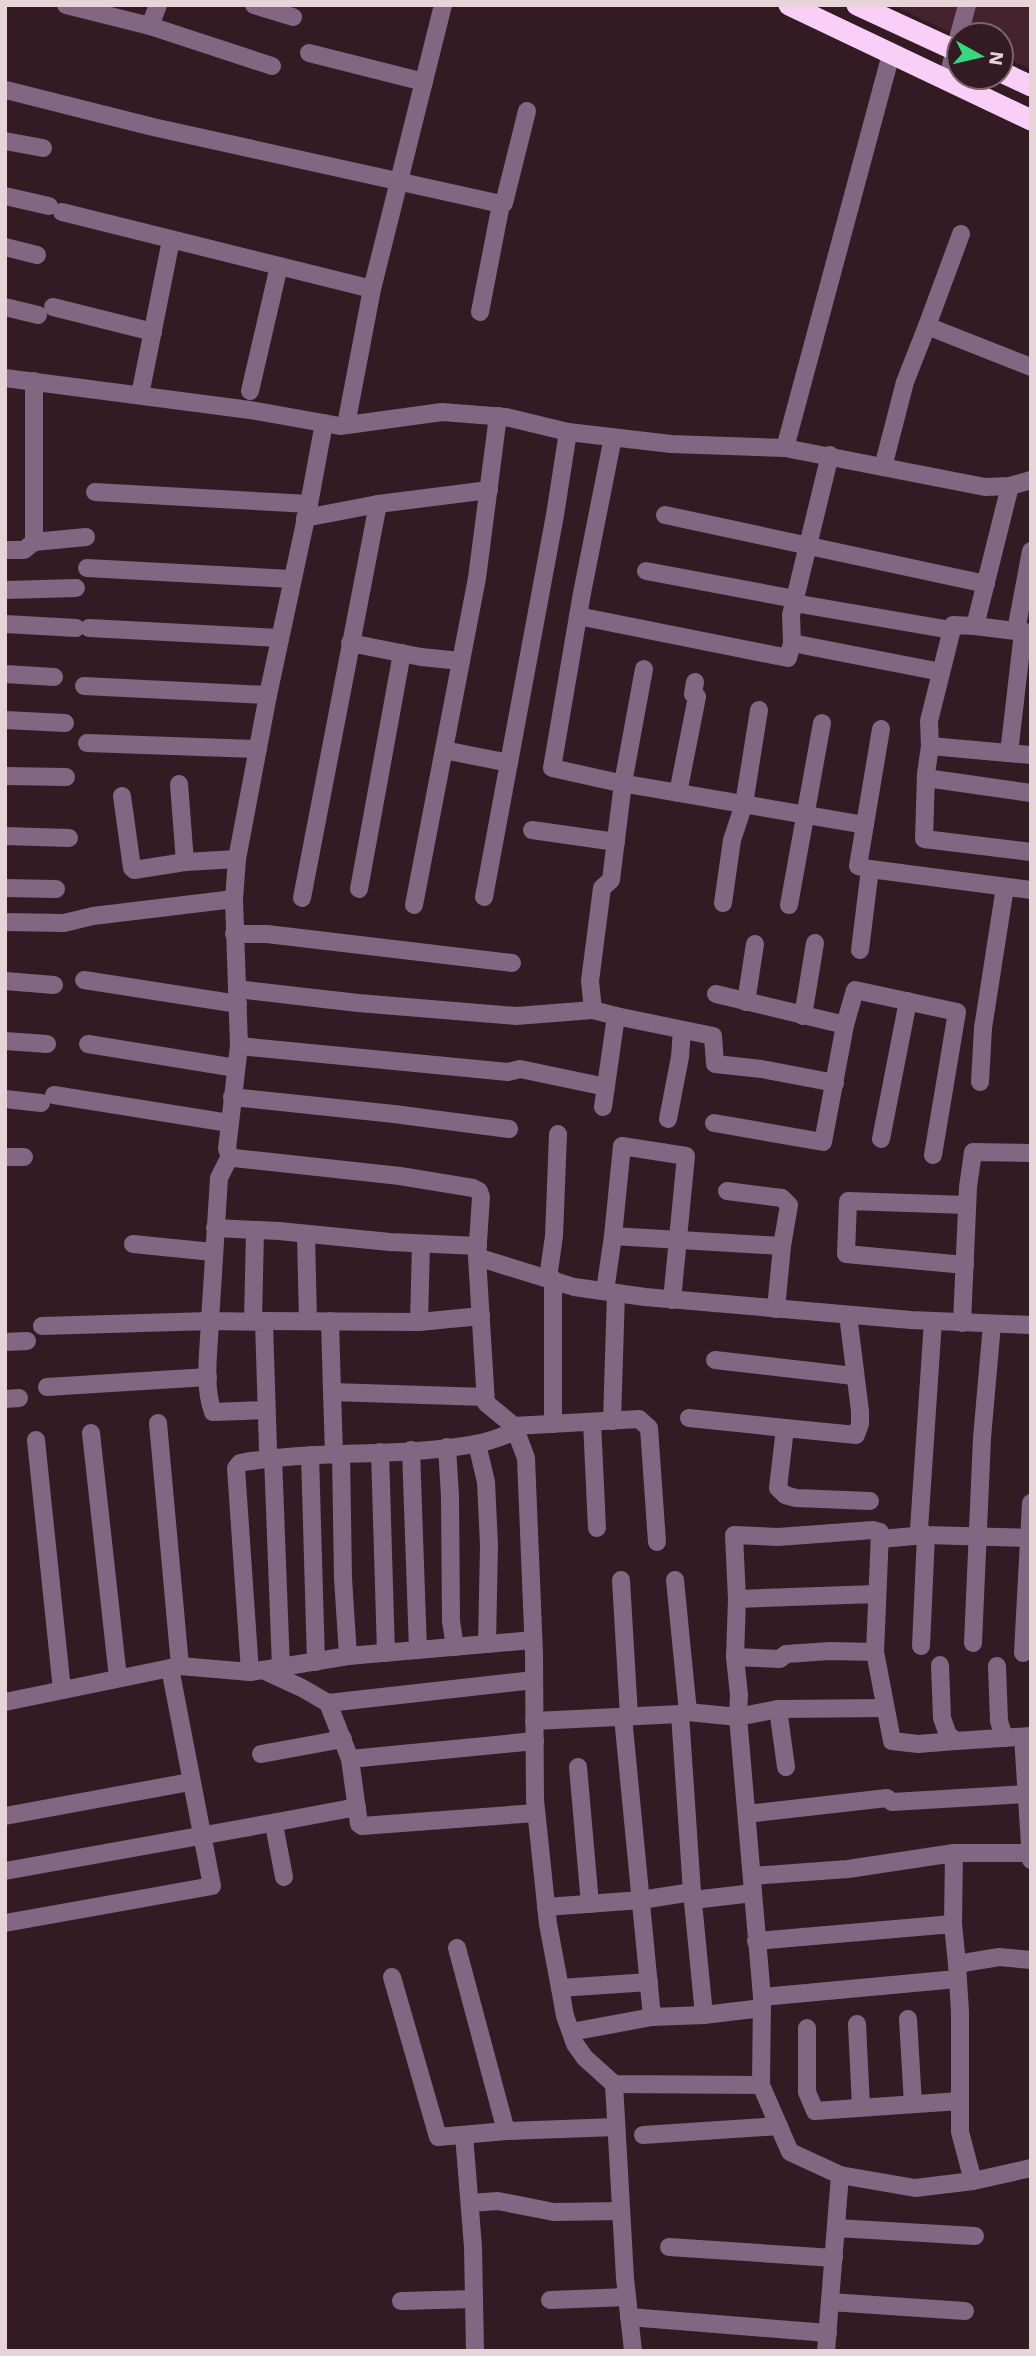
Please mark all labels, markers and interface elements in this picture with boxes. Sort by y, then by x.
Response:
north arrow [945,21,1015,91]
text: N [984,50,1009,67]

